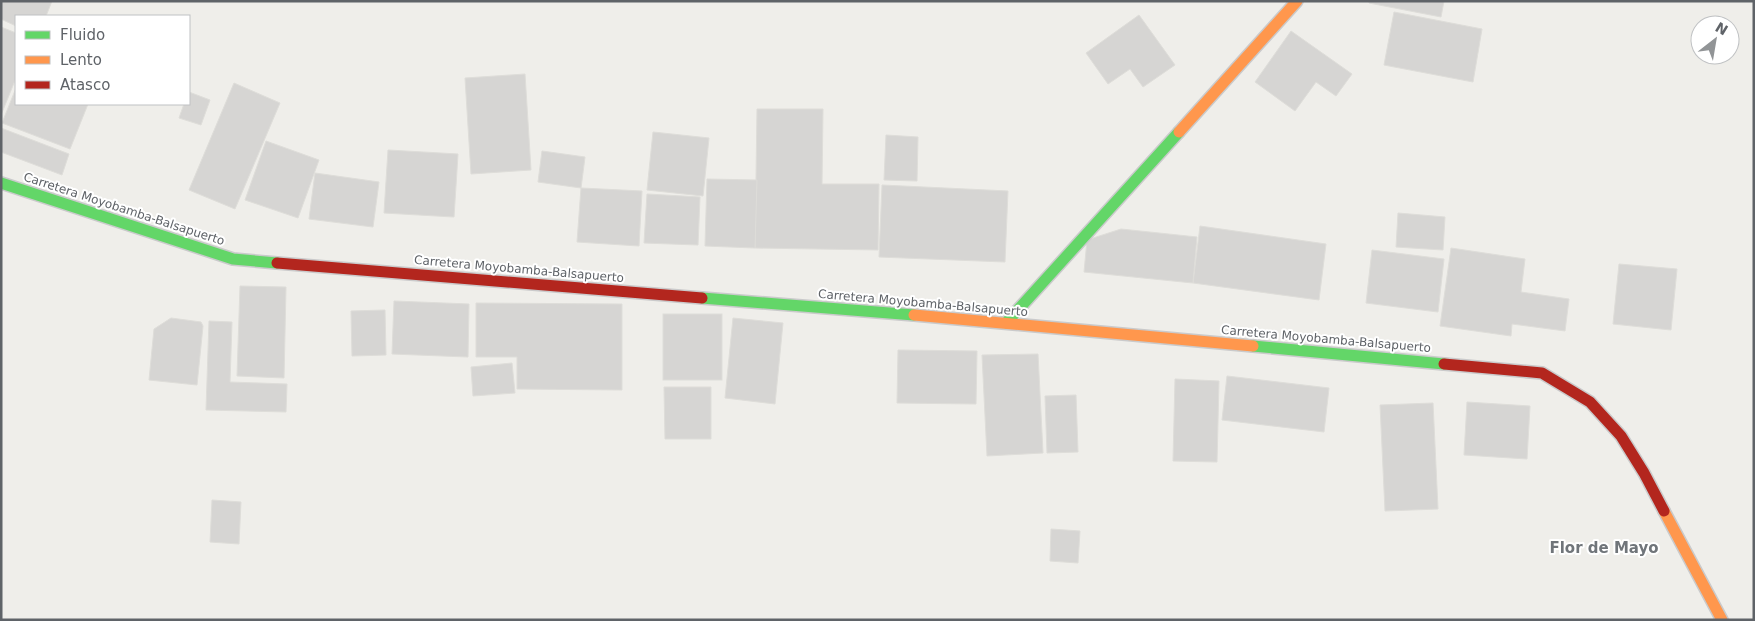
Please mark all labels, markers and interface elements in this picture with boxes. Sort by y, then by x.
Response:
legend [15,15,190,105]
north arrow [1690,15,1740,65]
text: N [1713,19,1731,39]
text: Fluido [60,26,105,44]
text: Lento [60,51,102,69]
text: Atasco [60,76,110,94]
street label: Carretera Moyobamba-Balsapuerto [22,170,226,248]
street label: Carretera Moyobamba-Balsapuerto [414,253,624,285]
street label: Carretera Moyobamba-Balsapuerto [818,287,1028,319]
street label: Carretera Moyobamba-Balsapuerto [1221,323,1431,355]
district label: Flor de Mayo [1549,539,1659,557]

